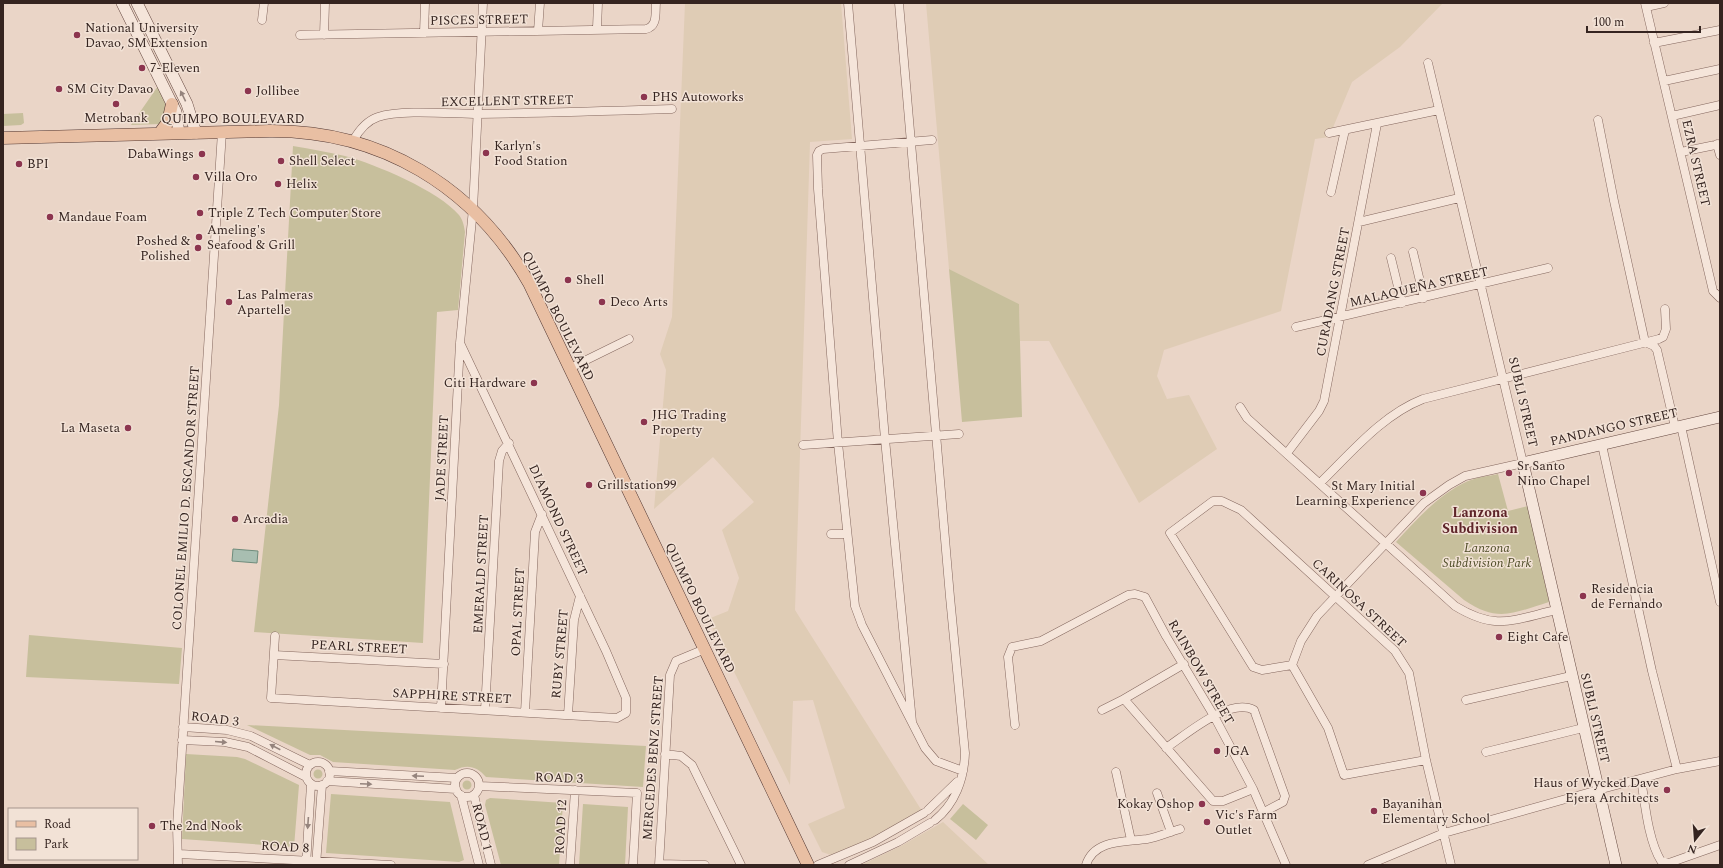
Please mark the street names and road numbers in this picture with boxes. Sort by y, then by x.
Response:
street label: PISCES STREET [430,9,529,31]
street label: EXCELLENT STREET [441,90,574,112]
street label: QUIMPO BOULEVARD [161,109,305,129]
street label: EZRA STREET [1676,118,1716,209]
street label: CURADANG STREET [1311,226,1355,358]
street label: QUIMPO BOULEVARD [517,248,599,384]
street label: MALAQUEÑA STREET [1348,261,1491,313]
street label: SUBLI STREET [1503,355,1543,449]
street label: COLONEL EMILIO D. ESCANDOR STREET [167,365,205,631]
street label: PANDANGO STREET [1548,402,1680,451]
street label: JADE STREET [430,414,454,502]
street label: DIAMOND STREET [523,461,593,579]
street label: EMERALD STREET [468,514,494,634]
street label: QUIMPO BOULEVARD [660,539,740,677]
street label: CARINOSA STREET [1307,554,1411,652]
street label: OPAL STREET [506,567,530,657]
street label: RUBY STREET [546,608,574,699]
street label: RAINBOW STREET [1163,616,1239,728]
street label: PEARL STREET [310,634,408,660]
street label: SUBLI STREET [1575,671,1615,765]
street label: MERCEDES BENZ STREET [637,675,669,841]
street label: SAPPHIRE STREET [392,683,512,709]
street label: ROAD 3 [190,706,241,732]
street label: ROAD 3 [535,767,584,789]
street label: ROAD 12 [550,799,572,855]
street label: ROAD 1 [466,801,498,853]
street label: ROAD 8 [260,836,310,858]

